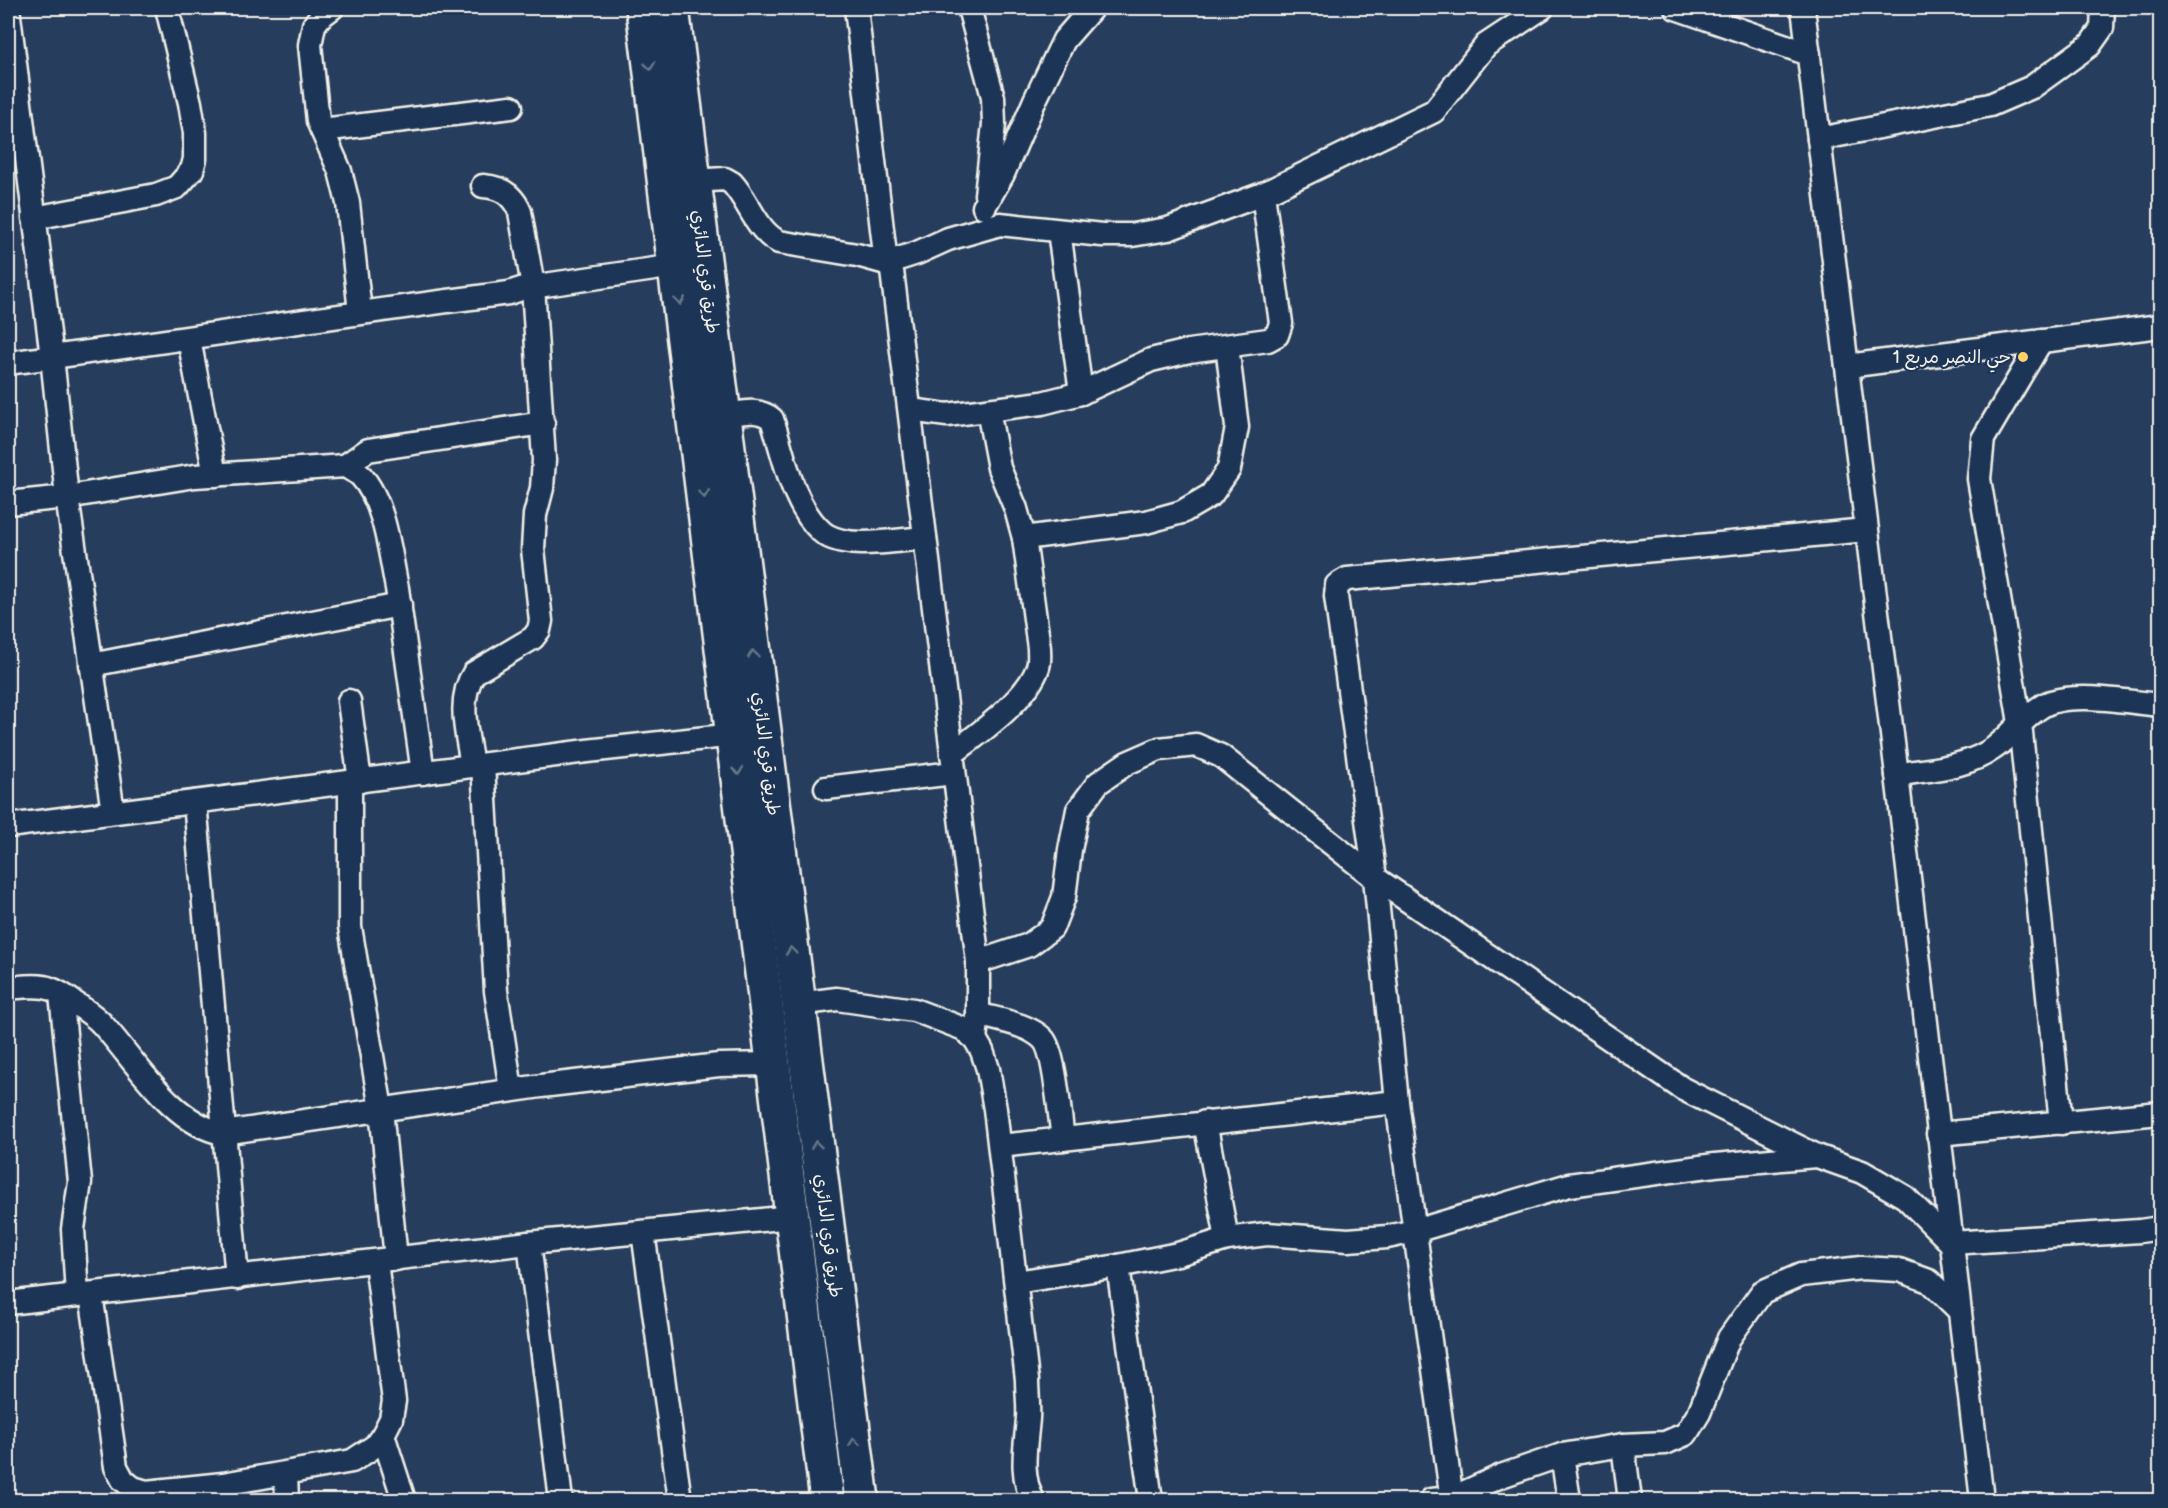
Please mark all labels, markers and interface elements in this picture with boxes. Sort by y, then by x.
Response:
one-way arrow [643,61,656,70]
street label: طريق قري الدائري [685,209,723,335]
one-way arrow [673,296,685,305]
place label: حي النصر مربع 1 [1893,347,2011,373]
marker: حي النصر مربع 1 [2016,350,2030,364]
one-way arrow [697,490,710,499]
one-way arrow [748,649,760,658]
street label: طريق قري الدائري [746,691,784,817]
one-way arrow [731,766,744,776]
one-way arrow [786,947,798,956]
one-way arrow [810,1140,823,1149]
street label: طريق قري الدائري [808,1173,846,1299]
one-way arrow [848,1438,861,1447]

